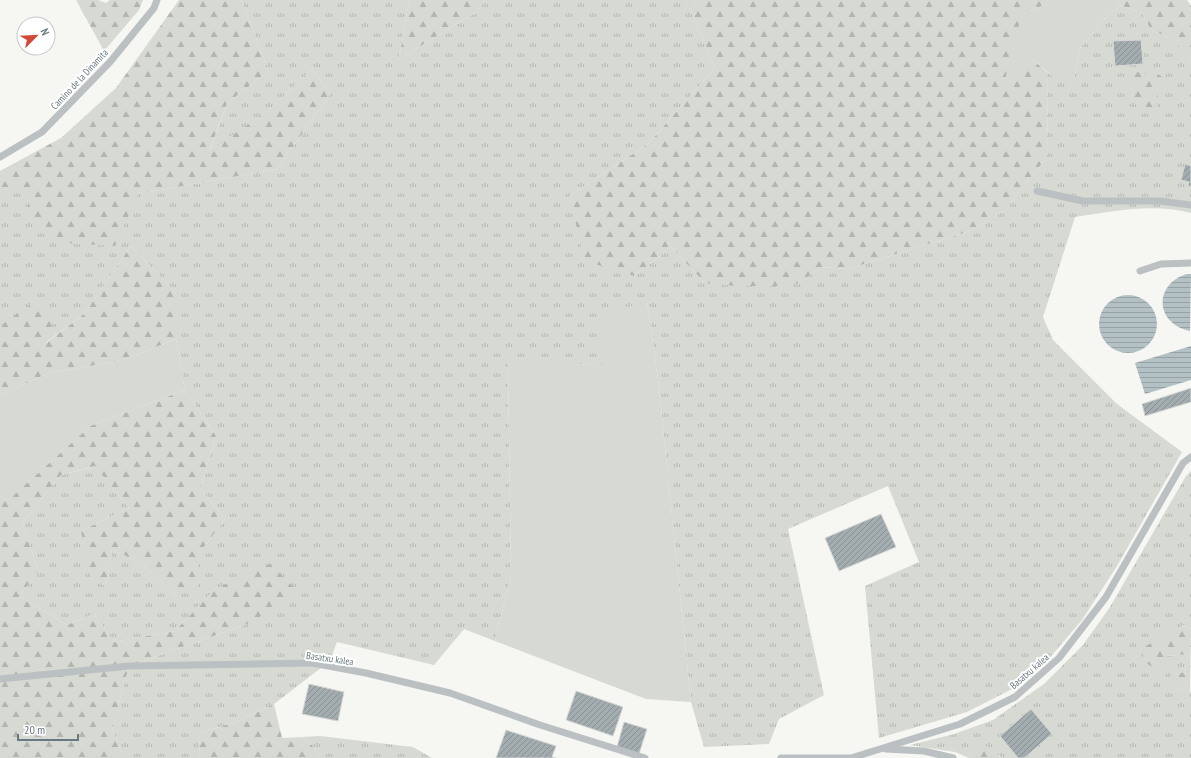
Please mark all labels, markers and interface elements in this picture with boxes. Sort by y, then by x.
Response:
north arrow [16,16,56,56]
text: N [38,26,53,38]
street label: Camino de la Dinamita [48,46,111,112]
street label: Basatxu kalea [305,649,354,668]
street label: Basatxu kalea [1007,651,1052,692]
scale bar [18,716,78,742]
text: 20 m [24,722,45,737]

